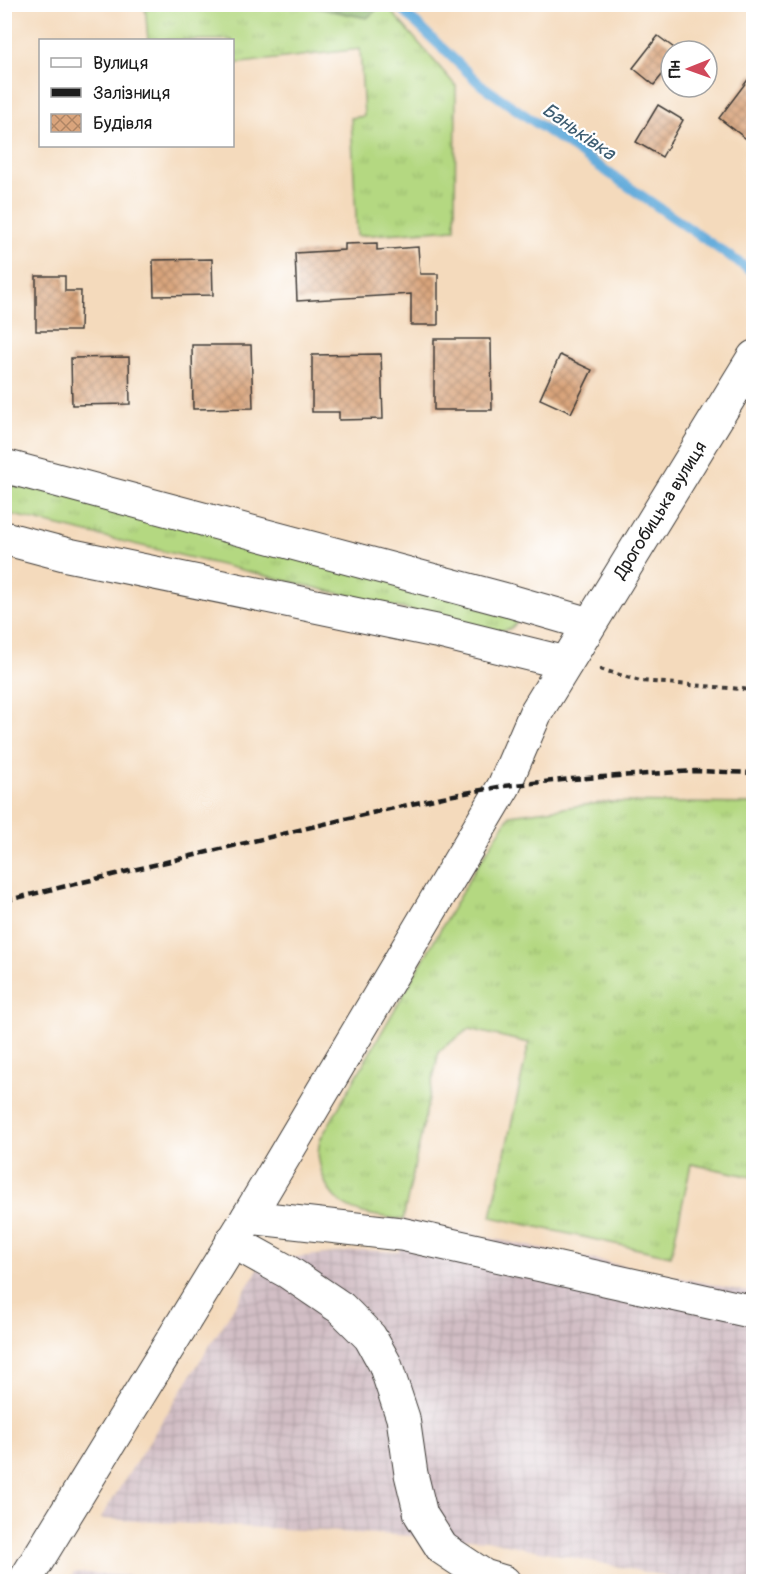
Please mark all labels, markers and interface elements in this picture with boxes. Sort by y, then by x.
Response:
legend [39,39,234,147]
north arrow [659,39,719,99]
text: Вулиця [93,52,148,75]
text: Пн [665,60,685,78]
text: Залізниця [93,82,170,105]
water label: Баньківка [537,97,622,167]
text: Будівля [93,112,152,135]
street label: Дрогобицька вулиця [608,437,712,584]

